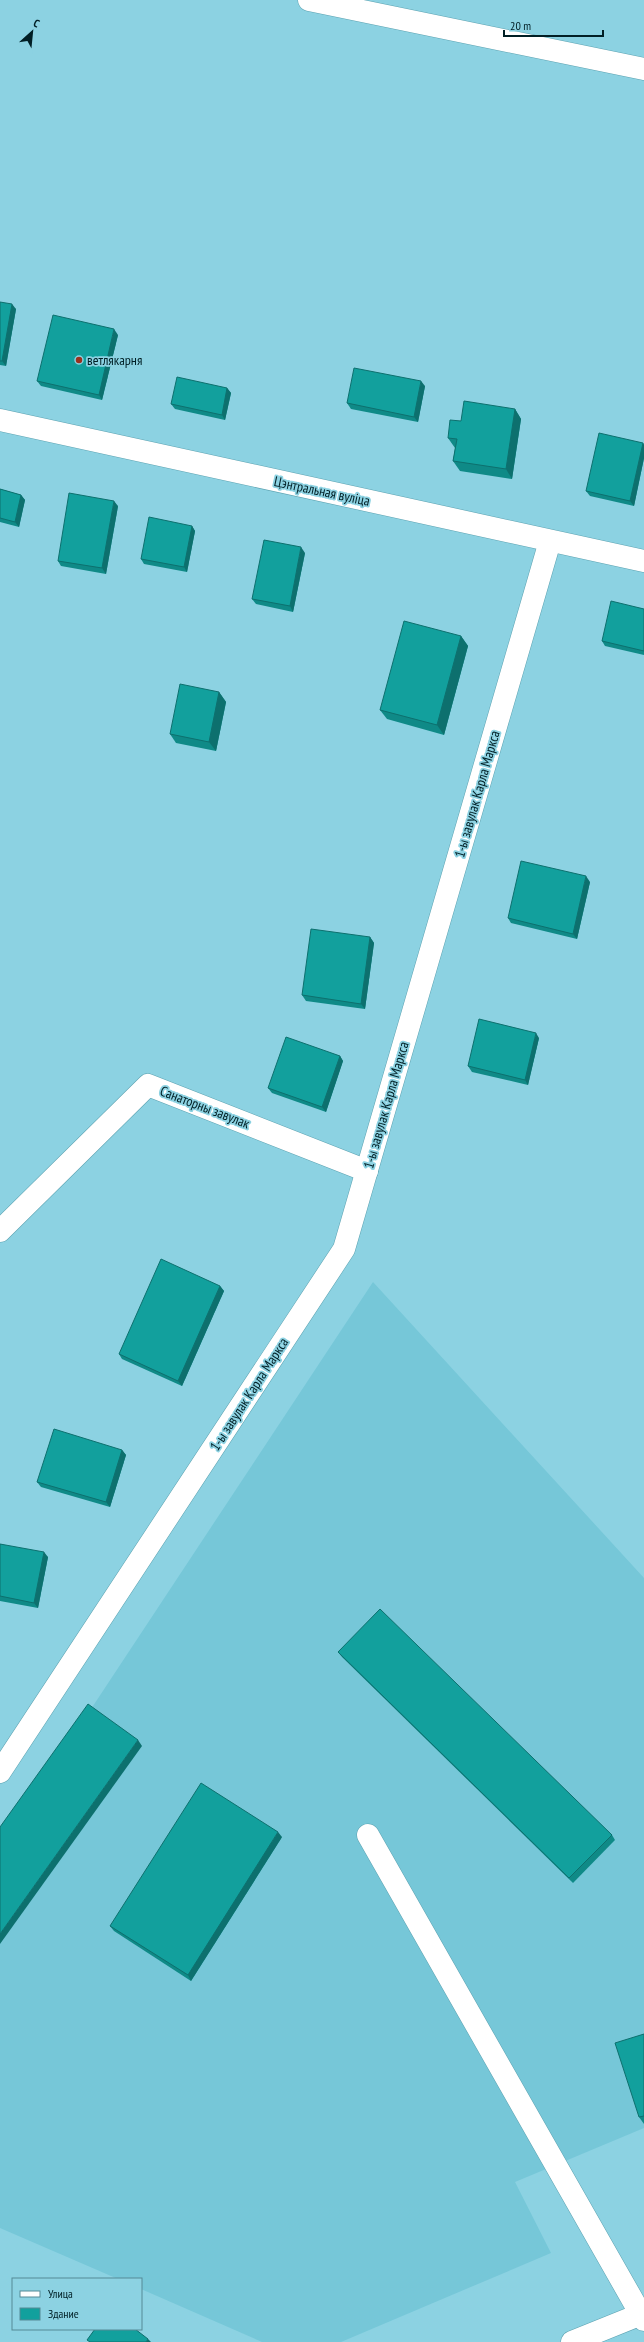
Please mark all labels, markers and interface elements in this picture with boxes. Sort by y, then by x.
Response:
north arrow [12,12,52,52]
scale bar [504,12,603,38]
text: С [31,16,42,30]
text: 20 m [510,18,531,33]
place label: ветлякарня [87,351,142,369]
marker: ветлякарня [74,355,84,365]
street label: Цэнтральная вуліца [272,472,372,510]
street label: 1-ы завулак Карла Маркса [450,728,504,860]
street label: 1-ы завулак Карла Маркса [359,1039,413,1171]
street label: Санаторны завулак [158,1082,253,1133]
street label: 1-ы завулак Карла Маркса [206,1334,292,1454]
legend [12,2278,142,2330]
text: Улица [48,2286,73,2301]
text: Здание [48,2306,79,2321]

